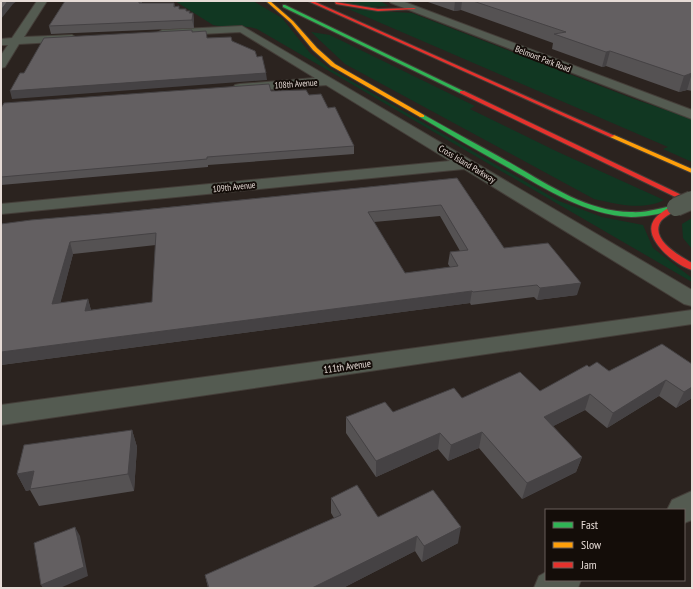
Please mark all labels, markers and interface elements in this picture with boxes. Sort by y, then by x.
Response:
street label: Belmont Park Road [514,43,573,74]
street label: 108th Avenue [274,76,318,90]
street label: Cross Island Parkway [437,142,498,185]
street label: 109th Avenue [212,179,256,194]
street label: 111th Avenue [322,357,372,376]
legend [545,509,685,581]
text: Fast [581,517,599,532]
text: Slow [581,537,602,552]
text: Jam [580,557,597,572]

